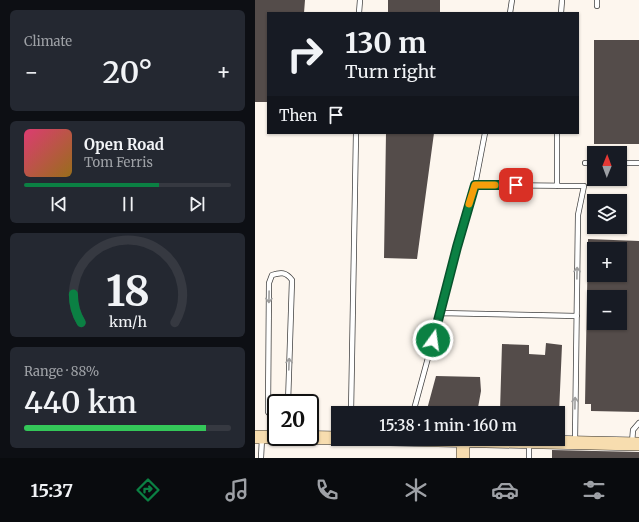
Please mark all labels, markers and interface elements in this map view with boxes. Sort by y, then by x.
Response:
text: 130 m [345,25,427,61]
icon: right [279,28,331,80]
text: Climate [24,33,72,50]
text: 20° [102,53,153,91]
text: − [24,58,39,86]
text: + [216,58,231,86]
text: Turn right [345,60,436,83]
icon: arrive [325,104,347,126]
text: Then [279,106,317,125]
text: Open Road [84,135,164,154]
north arrow [587,146,627,186]
map controls [587,146,627,330]
text: Tom Ferris [84,154,153,171]
pin [499,168,533,202]
icon: arrive [505,174,527,196]
icon: previous [48,193,70,215]
icon: pause [117,193,139,215]
icon: next [186,193,208,215]
button: layers [587,194,627,234]
button: + [587,242,627,282]
text: 18 [106,264,149,316]
one-way arrow [573,267,581,280]
one-way arrow [265,290,273,303]
button: − [587,290,627,330]
text: km/h [109,312,147,330]
position arrow [412,319,454,361]
one-way arrow [285,358,293,371]
text: Range · 88% [24,363,99,380]
text: 440 km [24,383,137,421]
speed limit sign: 20 [267,394,319,446]
one-way arrow [571,397,579,410]
text: 15:38 · 1 min · 160 m [379,416,517,435]
icon: directions [134,476,162,504]
icon: music [223,476,251,504]
icon: phone [313,476,341,504]
icon: climate [402,476,430,504]
icon: car [491,476,519,504]
icon: filters [580,476,608,504]
text: 15:37 [31,479,73,502]

